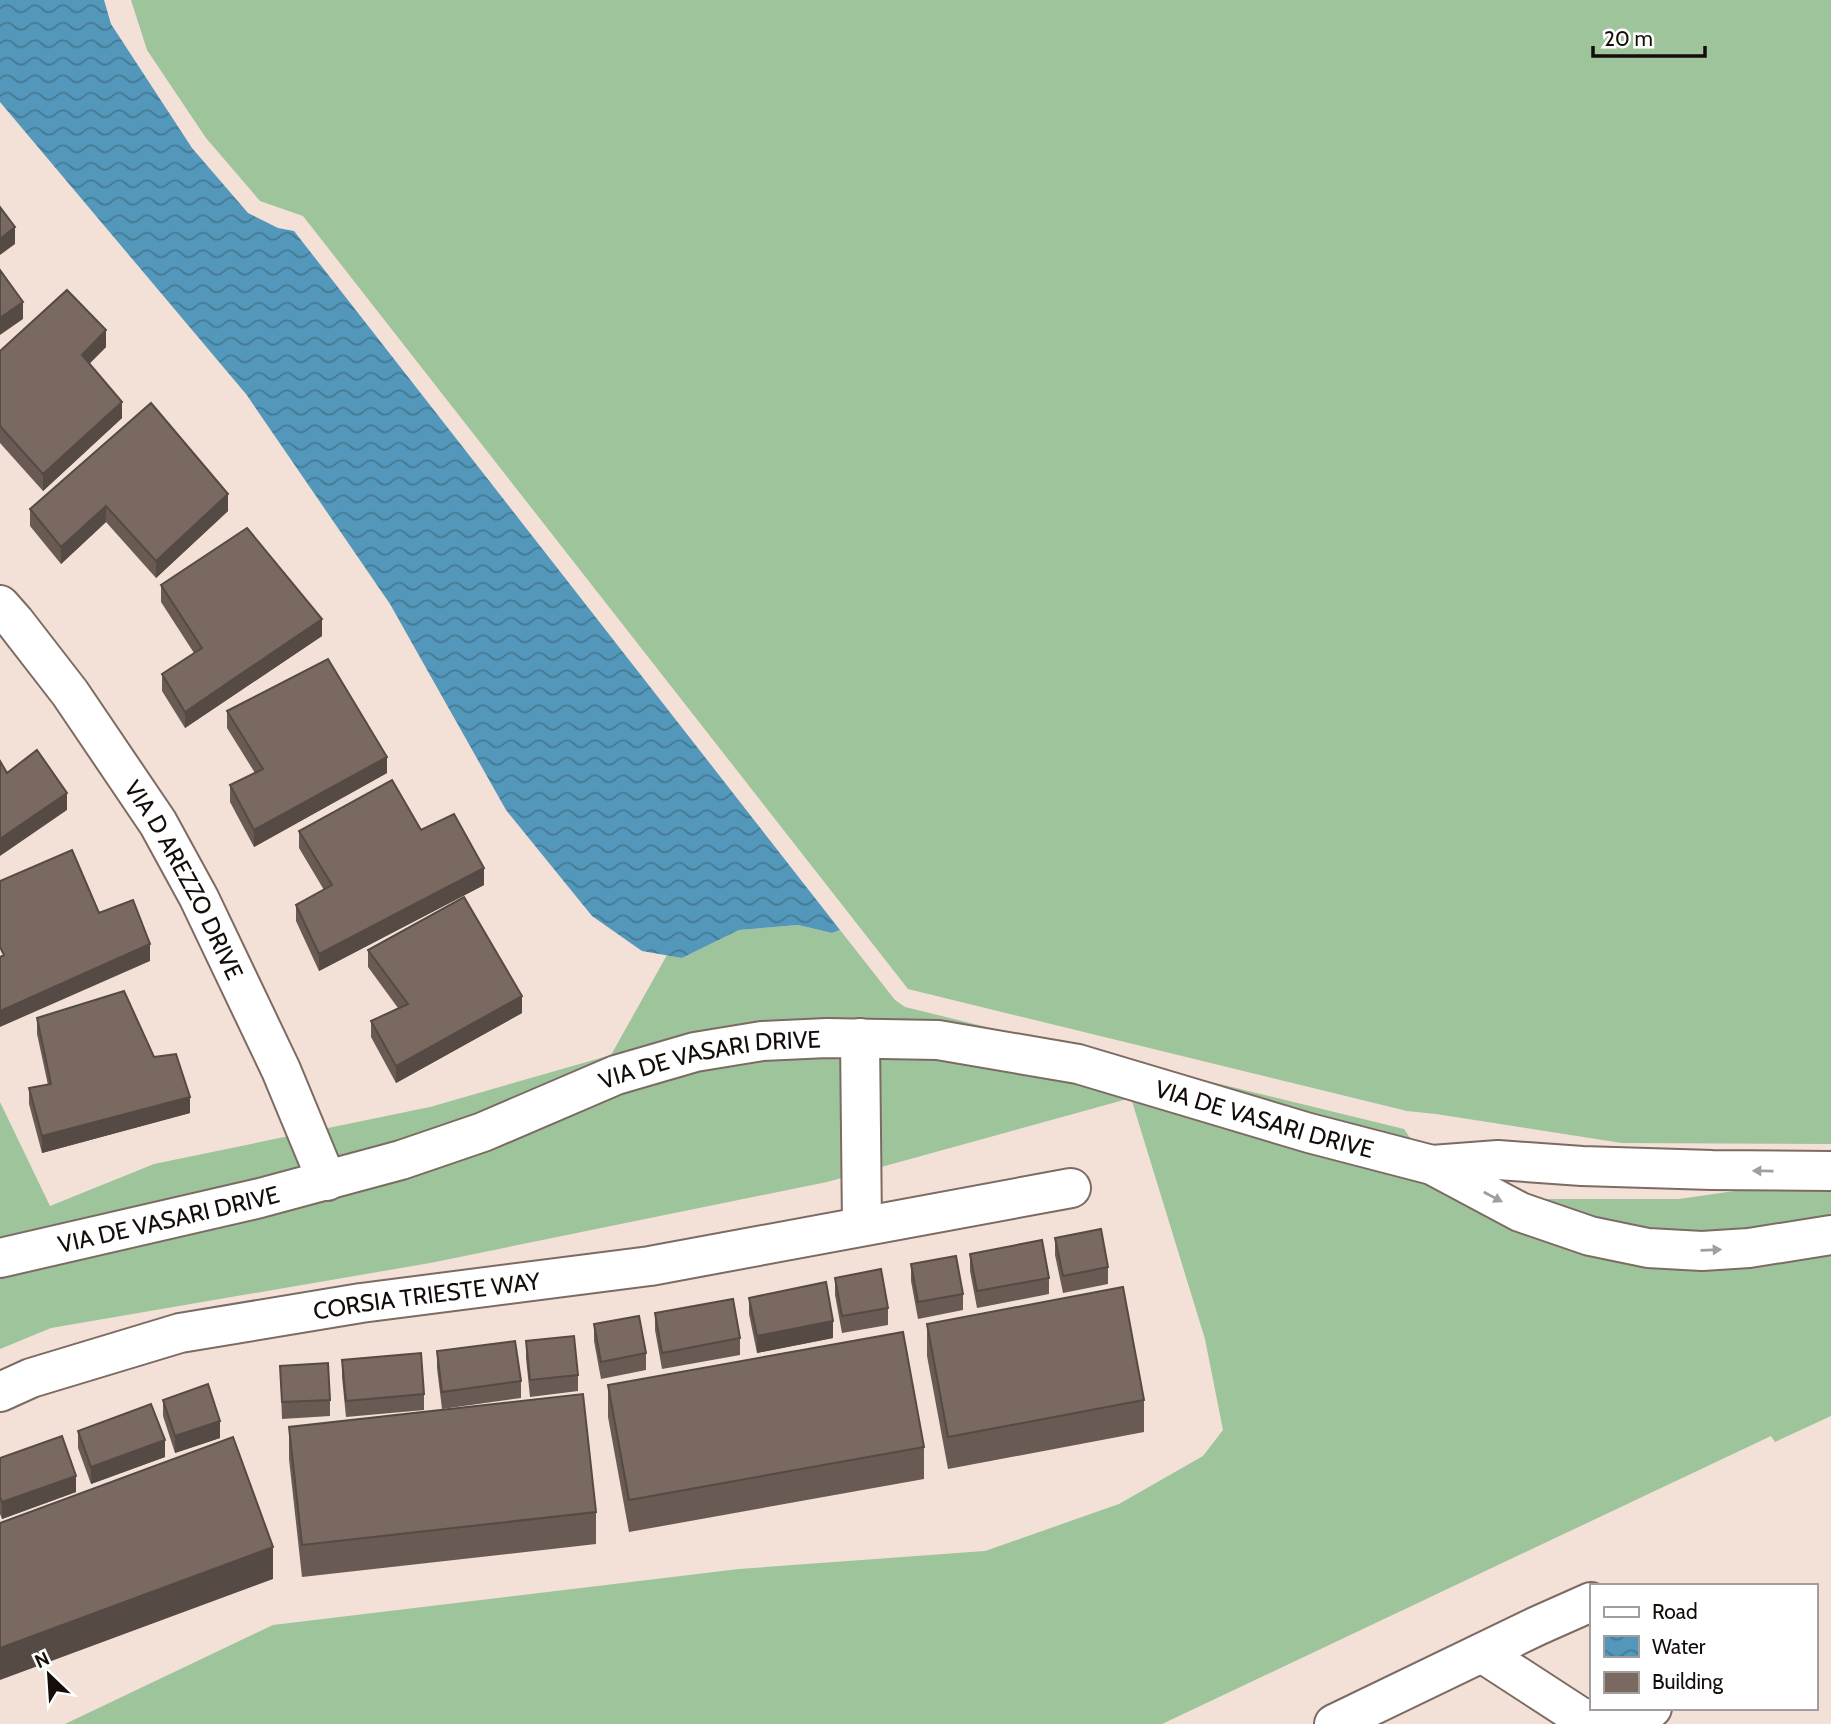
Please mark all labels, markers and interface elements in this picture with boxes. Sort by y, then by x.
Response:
scale bar [1593,14,1705,58]
text: 20 m [1604,26,1653,51]
street label: VIA D AREZZO DRIVE [119,775,250,984]
street label: VIA DE VASARI DRIVE [594,1024,821,1095]
street label: VIA DE VASARI DRIVE [1152,1073,1377,1164]
one-way arrow [1752,1165,1774,1177]
street label: VIA DE VASARI DRIVE [55,1179,282,1259]
one-way arrow [1483,1191,1502,1203]
one-way arrow [1700,1245,1722,1256]
street label: CORSIA TRIESTE WAY [311,1266,542,1325]
legend [1590,1584,1817,1710]
text: Road [1652,1599,1698,1624]
text: Water [1652,1634,1706,1659]
north arrow [14,1640,84,1710]
text: N [31,1647,53,1673]
text: Building [1652,1669,1724,1694]

